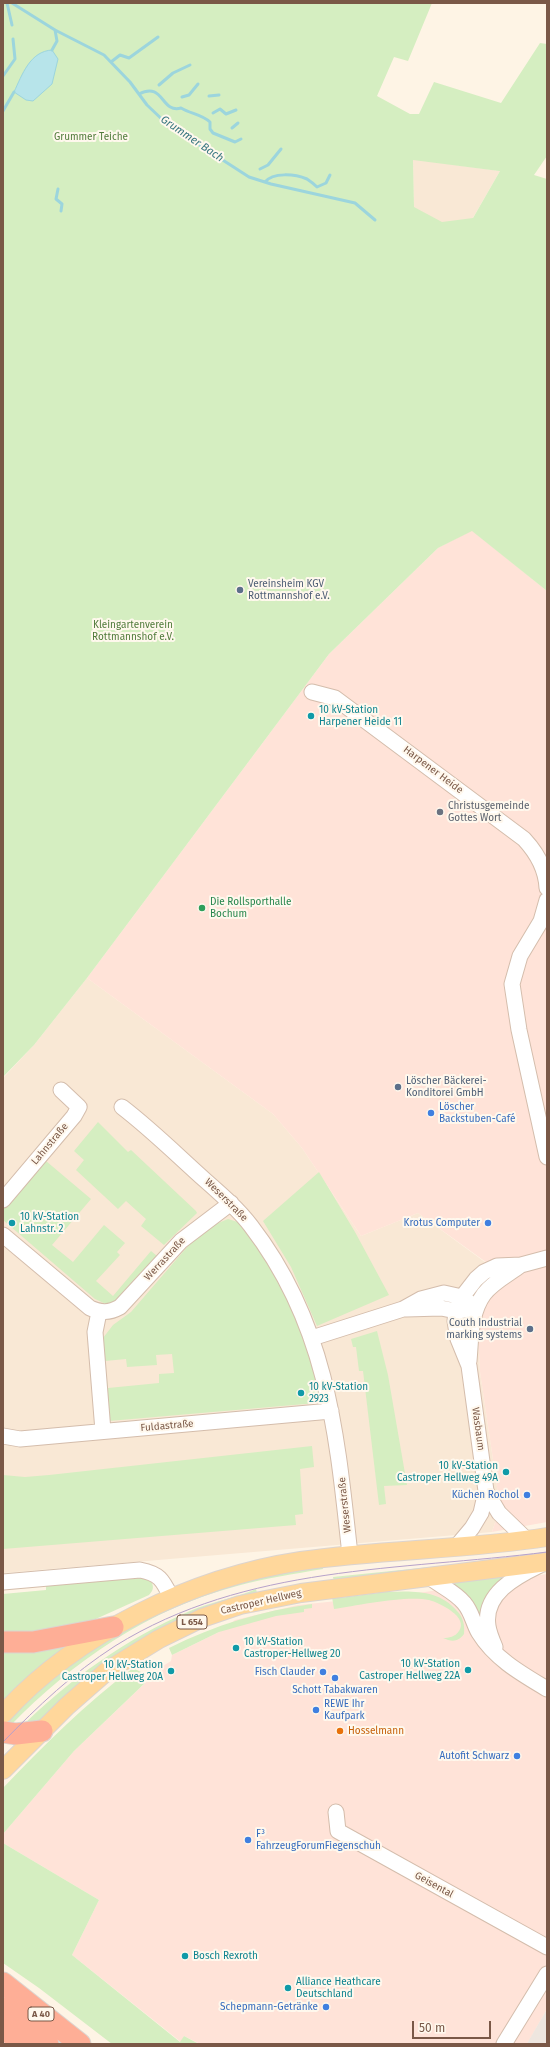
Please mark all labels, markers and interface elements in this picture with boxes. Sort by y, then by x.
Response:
water label: Grummer Bach [158,113,226,165]
park label: Grummer Teiche [54,131,128,143]
place label: Vereinsheim KGV Rottmannshof e.V. [248,578,330,602]
marker: Vereinsheim KGV Rottmannshof e.V. [235,585,245,595]
park label: Kleingartenverein Rottmannshof e.V. [92,619,174,642]
place label: 10 kV-Station Harpener Heide 11 [319,704,402,728]
marker: 10 kV-Station Harpener Heide 11 [306,711,316,721]
street label: Harpener Heide [401,744,465,796]
place label: Christusgemeinde Gottes Wort [448,800,529,824]
marker: Christusgemeinde Gottes Wort [435,807,445,817]
place label: Die Rollsporthalle Bochum [210,896,291,920]
marker: Die Rollsporthalle Bochum [197,903,207,913]
place label: Löscher Bäckerei- Konditorei GmbH [406,1075,486,1098]
marker: Löscher Bäckerei- Konditorei GmbH [393,1082,403,1092]
place label: Löscher Backstuben-Café [439,1101,515,1124]
marker: Löscher Backstuben-Café [426,1108,436,1118]
street label: Lahnstraße [29,1121,71,1167]
street label: Weserstraße [202,1176,250,1224]
place label: 10 kV-Station Lahnstr. 2 [20,1211,79,1234]
place label: Krotus Computer [404,1217,480,1229]
marker: 10 kV-Station Lahnstr. 2 [7,1218,17,1228]
marker: Krotus Computer [483,1218,493,1228]
street label: Werrastraße [142,1235,188,1283]
place label: Couth Industrial marking systems [446,1317,522,1340]
marker: Couth Industrial marking systems [525,1324,535,1334]
place label: 10 kV-Station 2923 [309,1381,368,1404]
marker: 10 kV-Station 2923 [296,1388,306,1398]
street label: Wasbaum [469,1407,487,1451]
street label: Fuldastraße [140,1418,194,1434]
place label: 10 kV-Station Castroper Hellweg 49A [397,1460,498,1484]
marker: 10 kV-Station Castroper Hellweg 49A [501,1467,511,1477]
street label: Weserstraße [336,1477,354,1533]
place label: Küchen Rochol [452,1489,519,1501]
marker: Küchen Rochol [522,1490,532,1500]
street label: Castroper Hellweg [220,1587,302,1617]
road number: L 654 [177,1615,207,1629]
place label: 10 kV-Station Castroper-Hellweg 20 [244,1636,341,1660]
marker: 10 kV-Station Castroper-Hellweg 20 [231,1643,241,1653]
place label: 10 kV-Station Castroper Hellweg 22A [359,1658,460,1682]
place label: 10 kV-Station Castroper Hellweg 20A [62,1659,163,1682]
marker: 10 kV-Station Castroper Hellweg 22A [463,1665,473,1675]
marker: 10 kV-Station Castroper Hellweg 20A [166,1666,176,1676]
place label: Fisch Clauder [255,1666,315,1678]
marker: Fisch Clauder [318,1667,328,1677]
marker: Schott Tabakwaren [330,1673,340,1683]
place label: Schott Tabakwaren [292,1684,378,1696]
place label: REWE Ihr Kaufpark [324,1698,365,1722]
marker: REWE Ihr Kaufpark [311,1705,321,1715]
place label: Hosselmann [348,1725,404,1737]
marker: Hosselmann [335,1726,345,1736]
place label: Autofit Schwarz [439,1750,509,1762]
marker: Autofit Schwarz [512,1751,522,1761]
place label: F³ FahrzeugForumFiegenschuh [256,1828,381,1852]
marker: F³ FahrzeugForumFiegenschuh [243,1835,253,1845]
street label: Geisental [413,1869,455,1901]
place label: Bosch Rexroth [193,1950,258,1962]
marker: Bosch Rexroth [180,1951,190,1961]
place label: Alliance Heathcare Deutschland [296,1976,381,2000]
marker: Alliance Heathcare Deutschland [283,1983,293,1993]
place label: Schepmann-Getränke [220,2001,318,2013]
marker: Schepmann-Getränke [321,2002,331,2012]
road number: A 40 [28,2007,54,2021]
scale bar [414,2013,493,2039]
text: 50 m [419,2021,445,2035]

